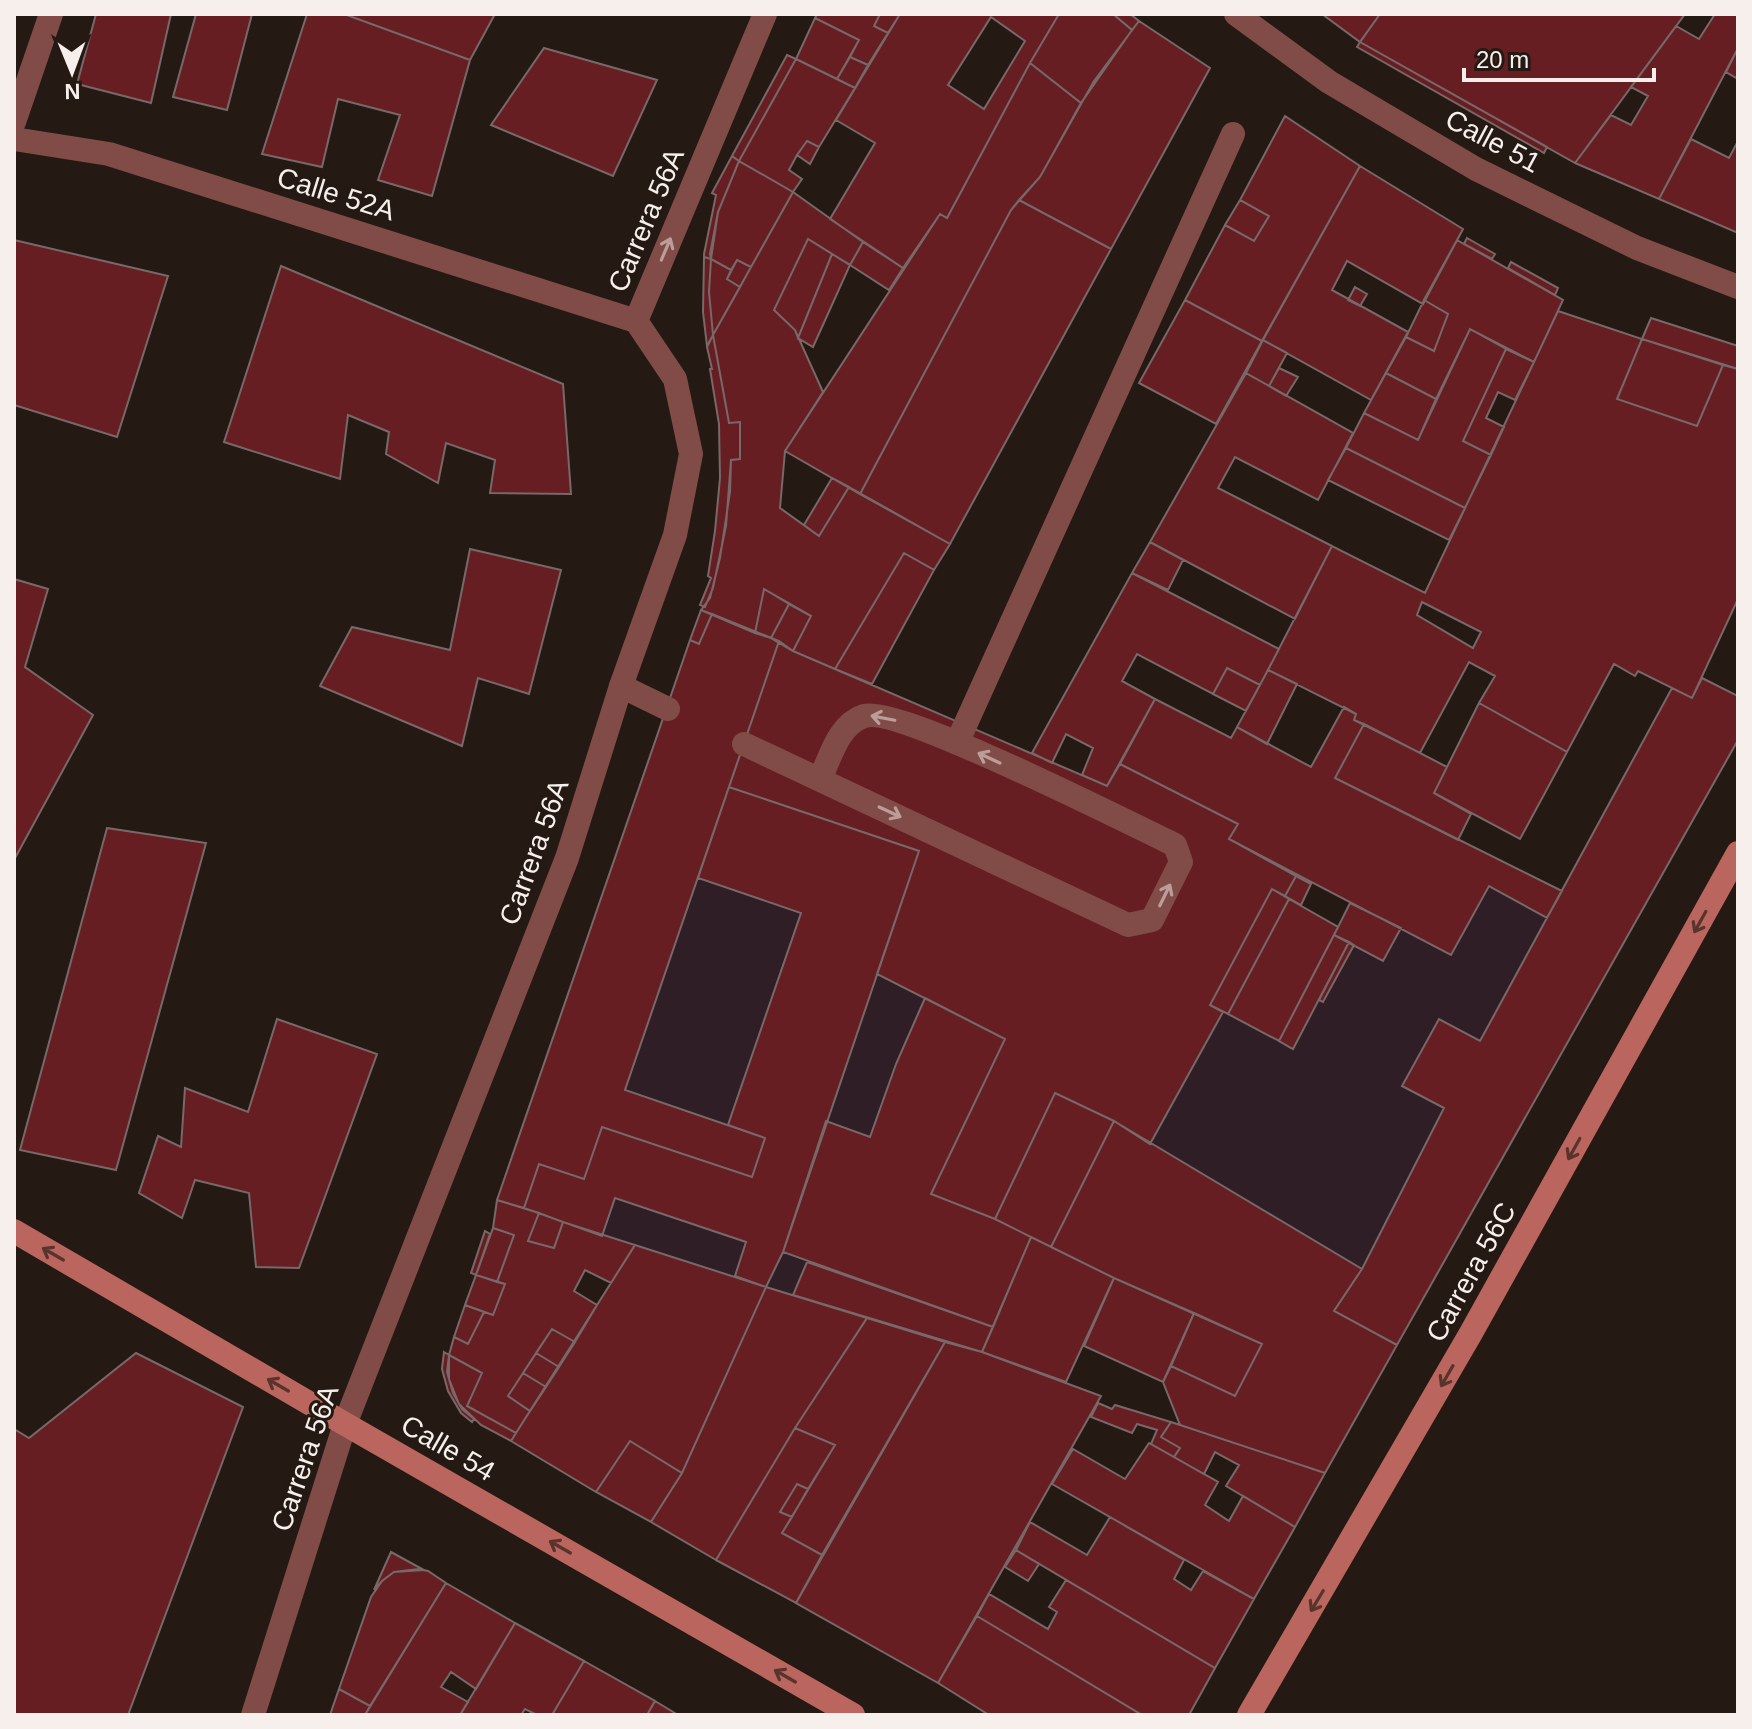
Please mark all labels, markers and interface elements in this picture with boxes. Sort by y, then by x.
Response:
north arrow [32,32,112,112]
scale bar [1464,32,1654,82]
text: 20 m [1476,46,1529,73]
text: N [64,79,81,104]
street label: Calle 51 [1440,103,1546,179]
street label: Carrera 56A [602,143,690,296]
street label: Calle 52A [273,161,399,227]
one-way arrow [660,237,674,262]
one-way arrow [871,710,897,725]
one-way arrow [978,750,1002,765]
street label: Carrera 56A [493,775,575,929]
one-way arrow [878,805,902,820]
one-way arrow [1158,884,1173,907]
one-way arrow [1692,909,1707,933]
one-way arrow [1566,1137,1582,1160]
street label: Carrera 56C [1420,1197,1522,1347]
one-way arrow [42,1246,65,1262]
one-way arrow [1439,1364,1455,1387]
one-way arrow [267,1377,290,1393]
street label: Carrera 56A [266,1381,345,1535]
street label: Calle 54 [396,1409,500,1487]
one-way arrow [549,1539,572,1555]
one-way arrow [1308,1589,1324,1612]
one-way arrow [774,1668,798,1683]

